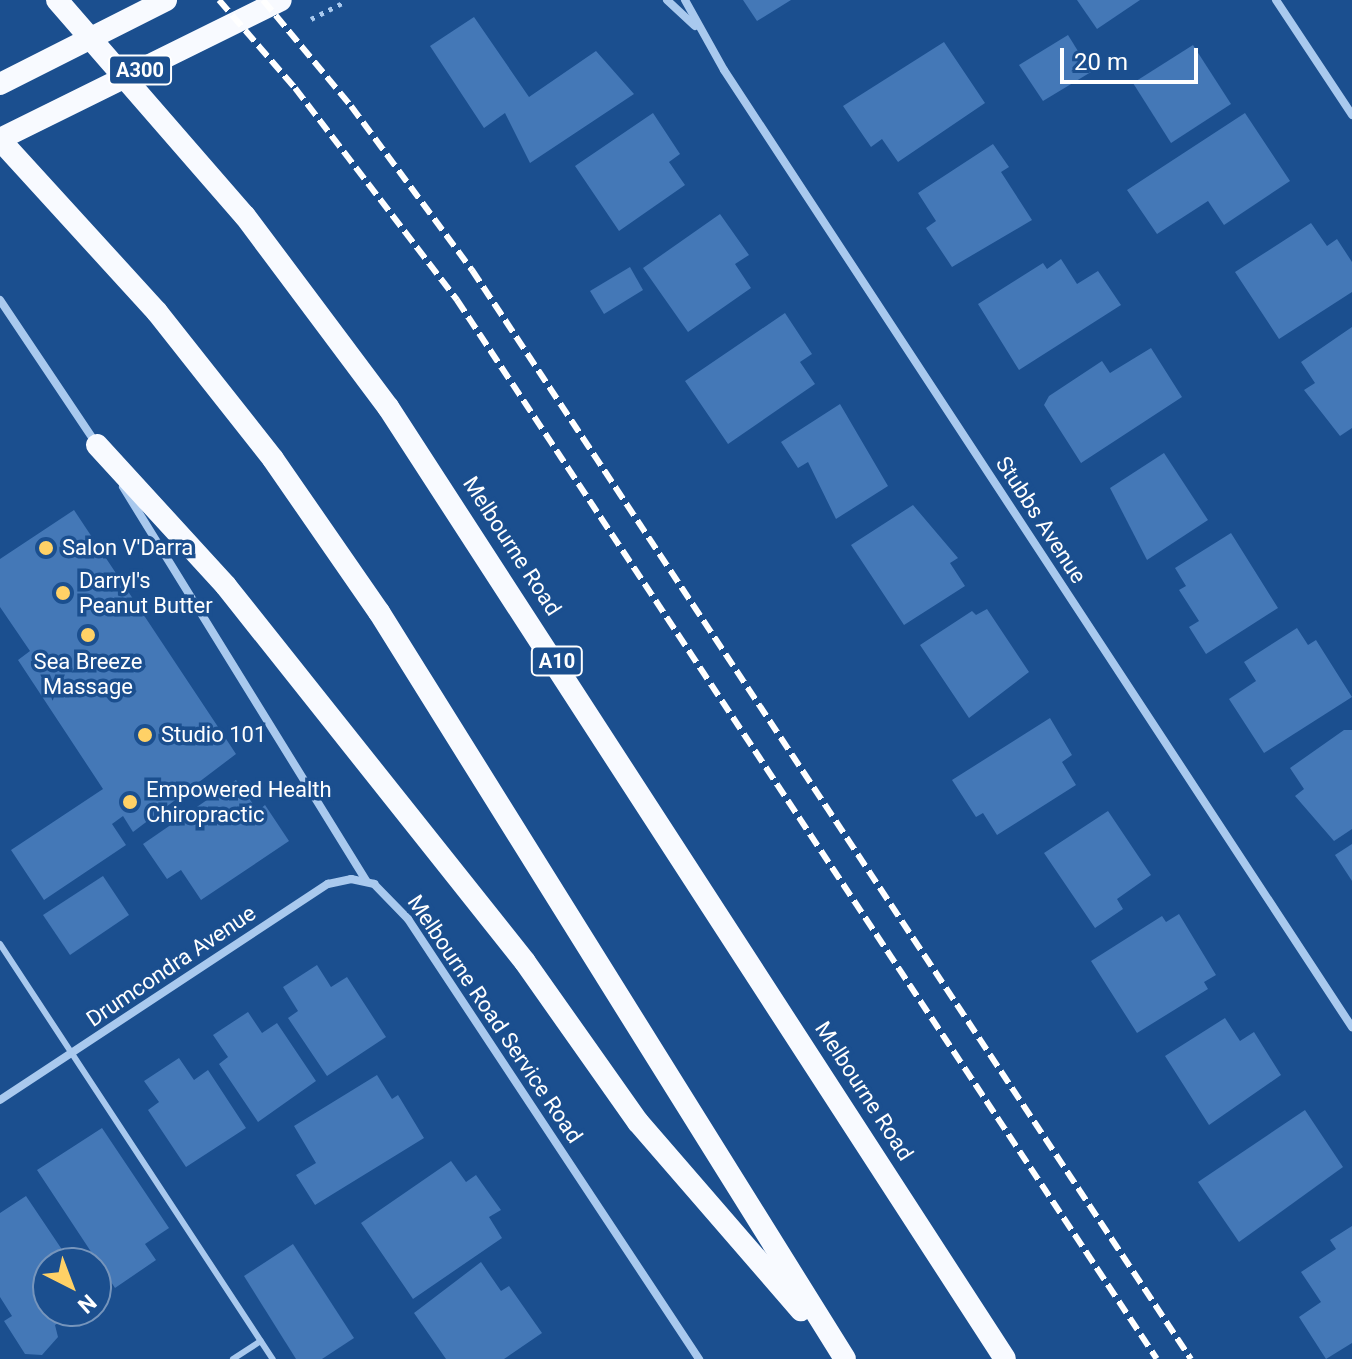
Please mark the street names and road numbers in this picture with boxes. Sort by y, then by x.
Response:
road number: A300 [108,54,172,86]
street label: Stubbs Avenue [990,452,1092,588]
street label: Melbourne Road [457,472,567,620]
road number: A10 [529,645,585,677]
street label: Melbourne Road Service Road [402,890,588,1148]
street label: Drumcondra Avenue [81,900,261,1032]
street label: Melbourne Road [809,1017,919,1165]

